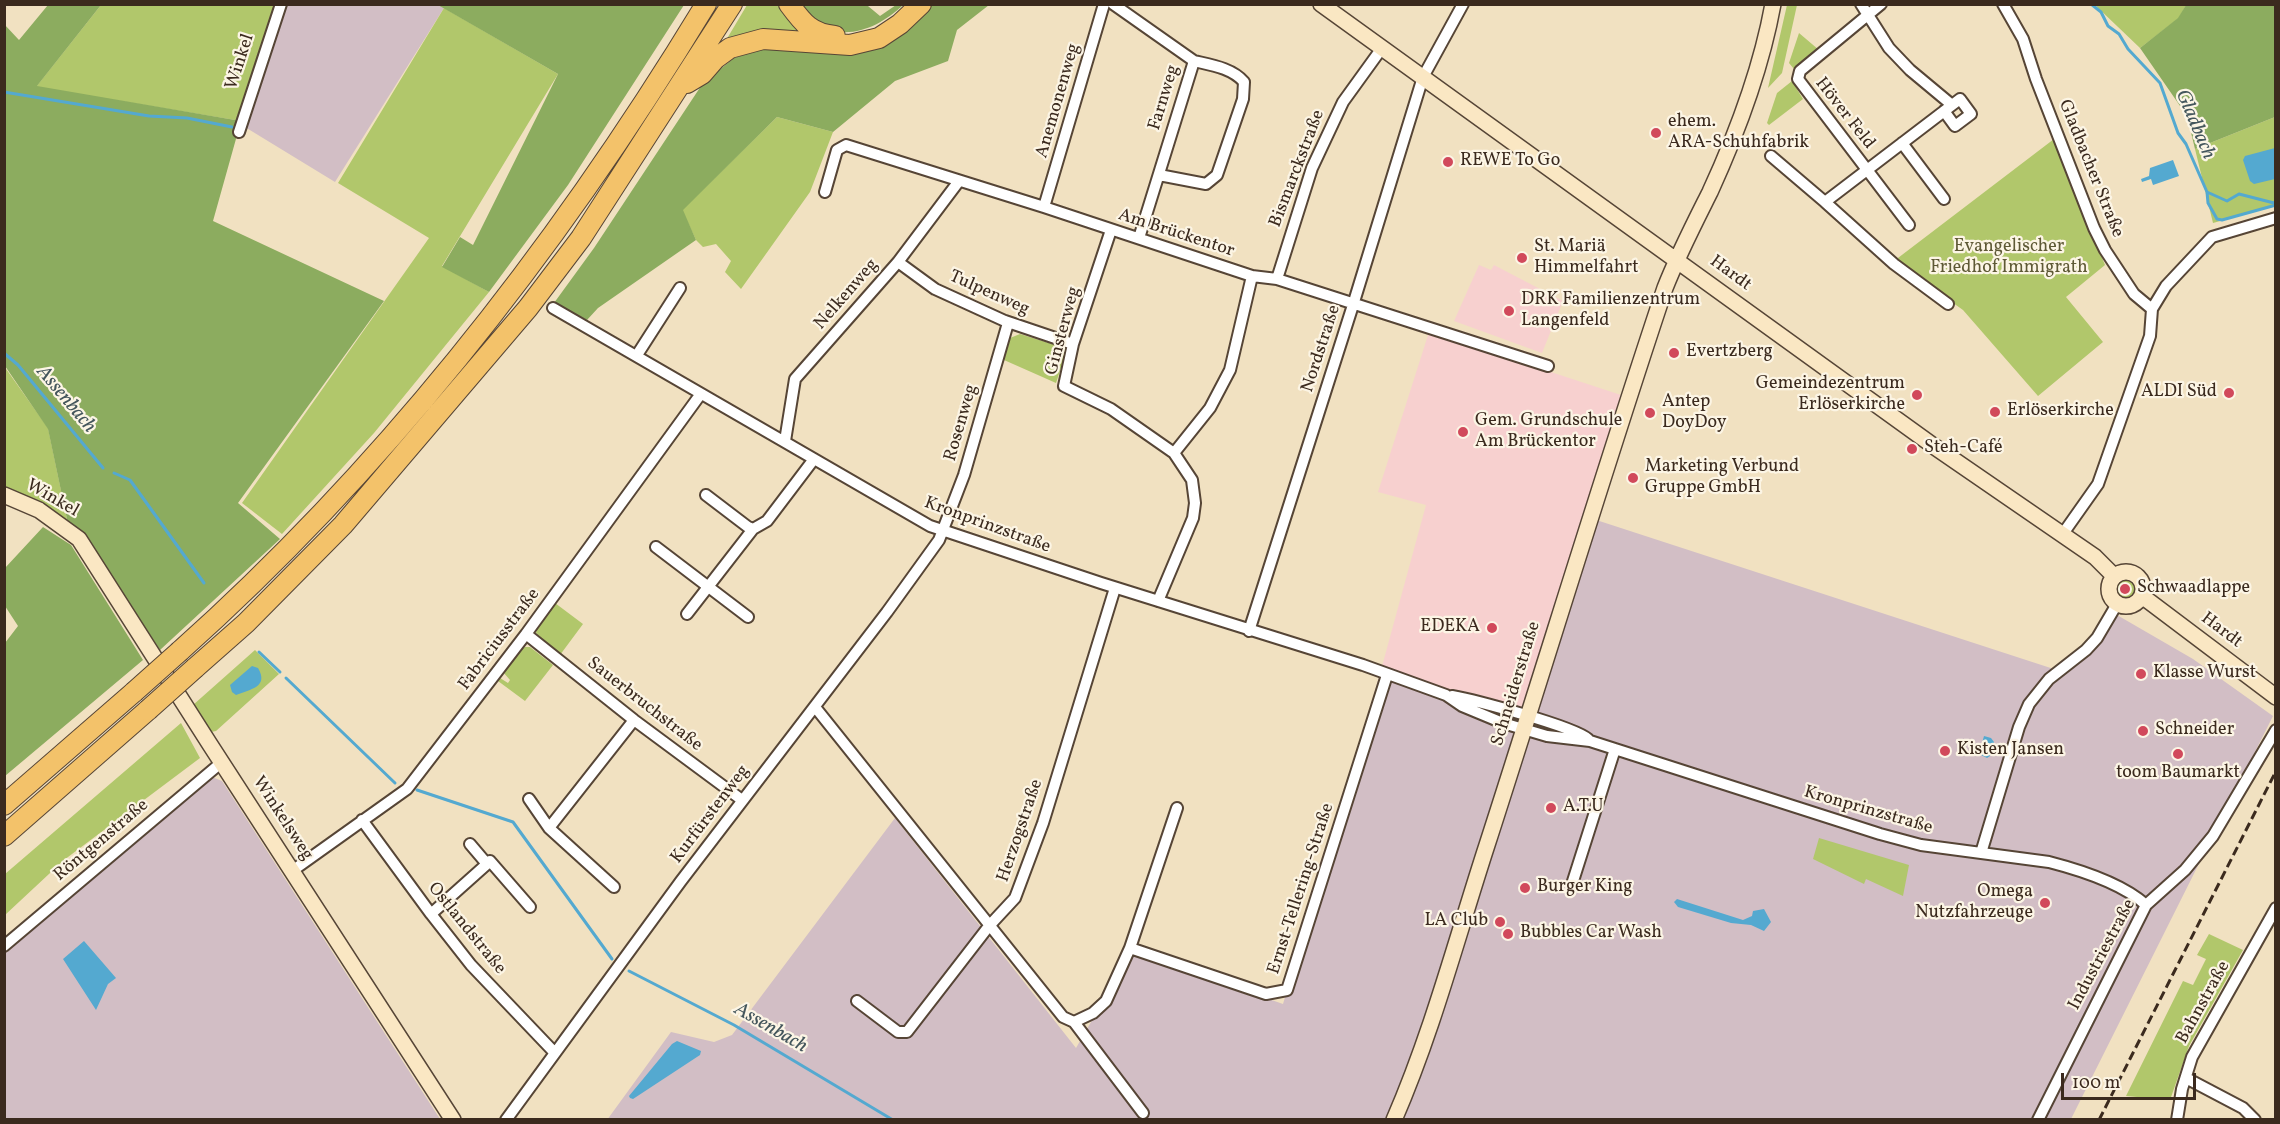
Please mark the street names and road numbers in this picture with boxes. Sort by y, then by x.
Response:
street label: Winkel [222,31,260,93]
street label: Anemonenweg [1032,41,1086,161]
street label: Farnweg [1145,63,1185,133]
street label: Höver Feld [1809,74,1879,154]
street label: Gladbacher Straße [2053,97,2127,241]
street label: Bismarckstraße [1266,107,1330,231]
street label: Am Brückentor [1115,205,1237,263]
street label: Hardt [1705,252,1755,296]
street label: Nelkenweg [810,255,884,335]
street label: Tulpenweg [946,267,1032,321]
street label: Ginsterweg [1042,284,1086,378]
street label: Nordstraße [1298,303,1346,395]
street label: Rosenweg [941,382,983,464]
street label: Winkel [22,475,82,523]
street label: Kronprinzstraße [921,493,1053,559]
street label: Fabriciusstraße [455,585,545,695]
street label: Hardt [2196,608,2246,654]
street label: Schneiderstraße [1488,619,1546,749]
street label: Sauerbruchstraße [582,653,706,757]
street label: Kurfürstenweg [667,761,755,869]
street label: Winkelsweg [247,773,317,865]
street label: Herzogstraße [993,777,1049,885]
street label: Kronprinzstraße [1801,782,1935,840]
street label: Röntgenstraße [50,795,154,887]
street label: Ernst-Tellering-Straße [1264,801,1340,977]
street label: Ostlandstraße [422,879,510,979]
street label: Industriestraße [2065,896,2141,1014]
street label: Bahnstraße [2172,958,2236,1048]

